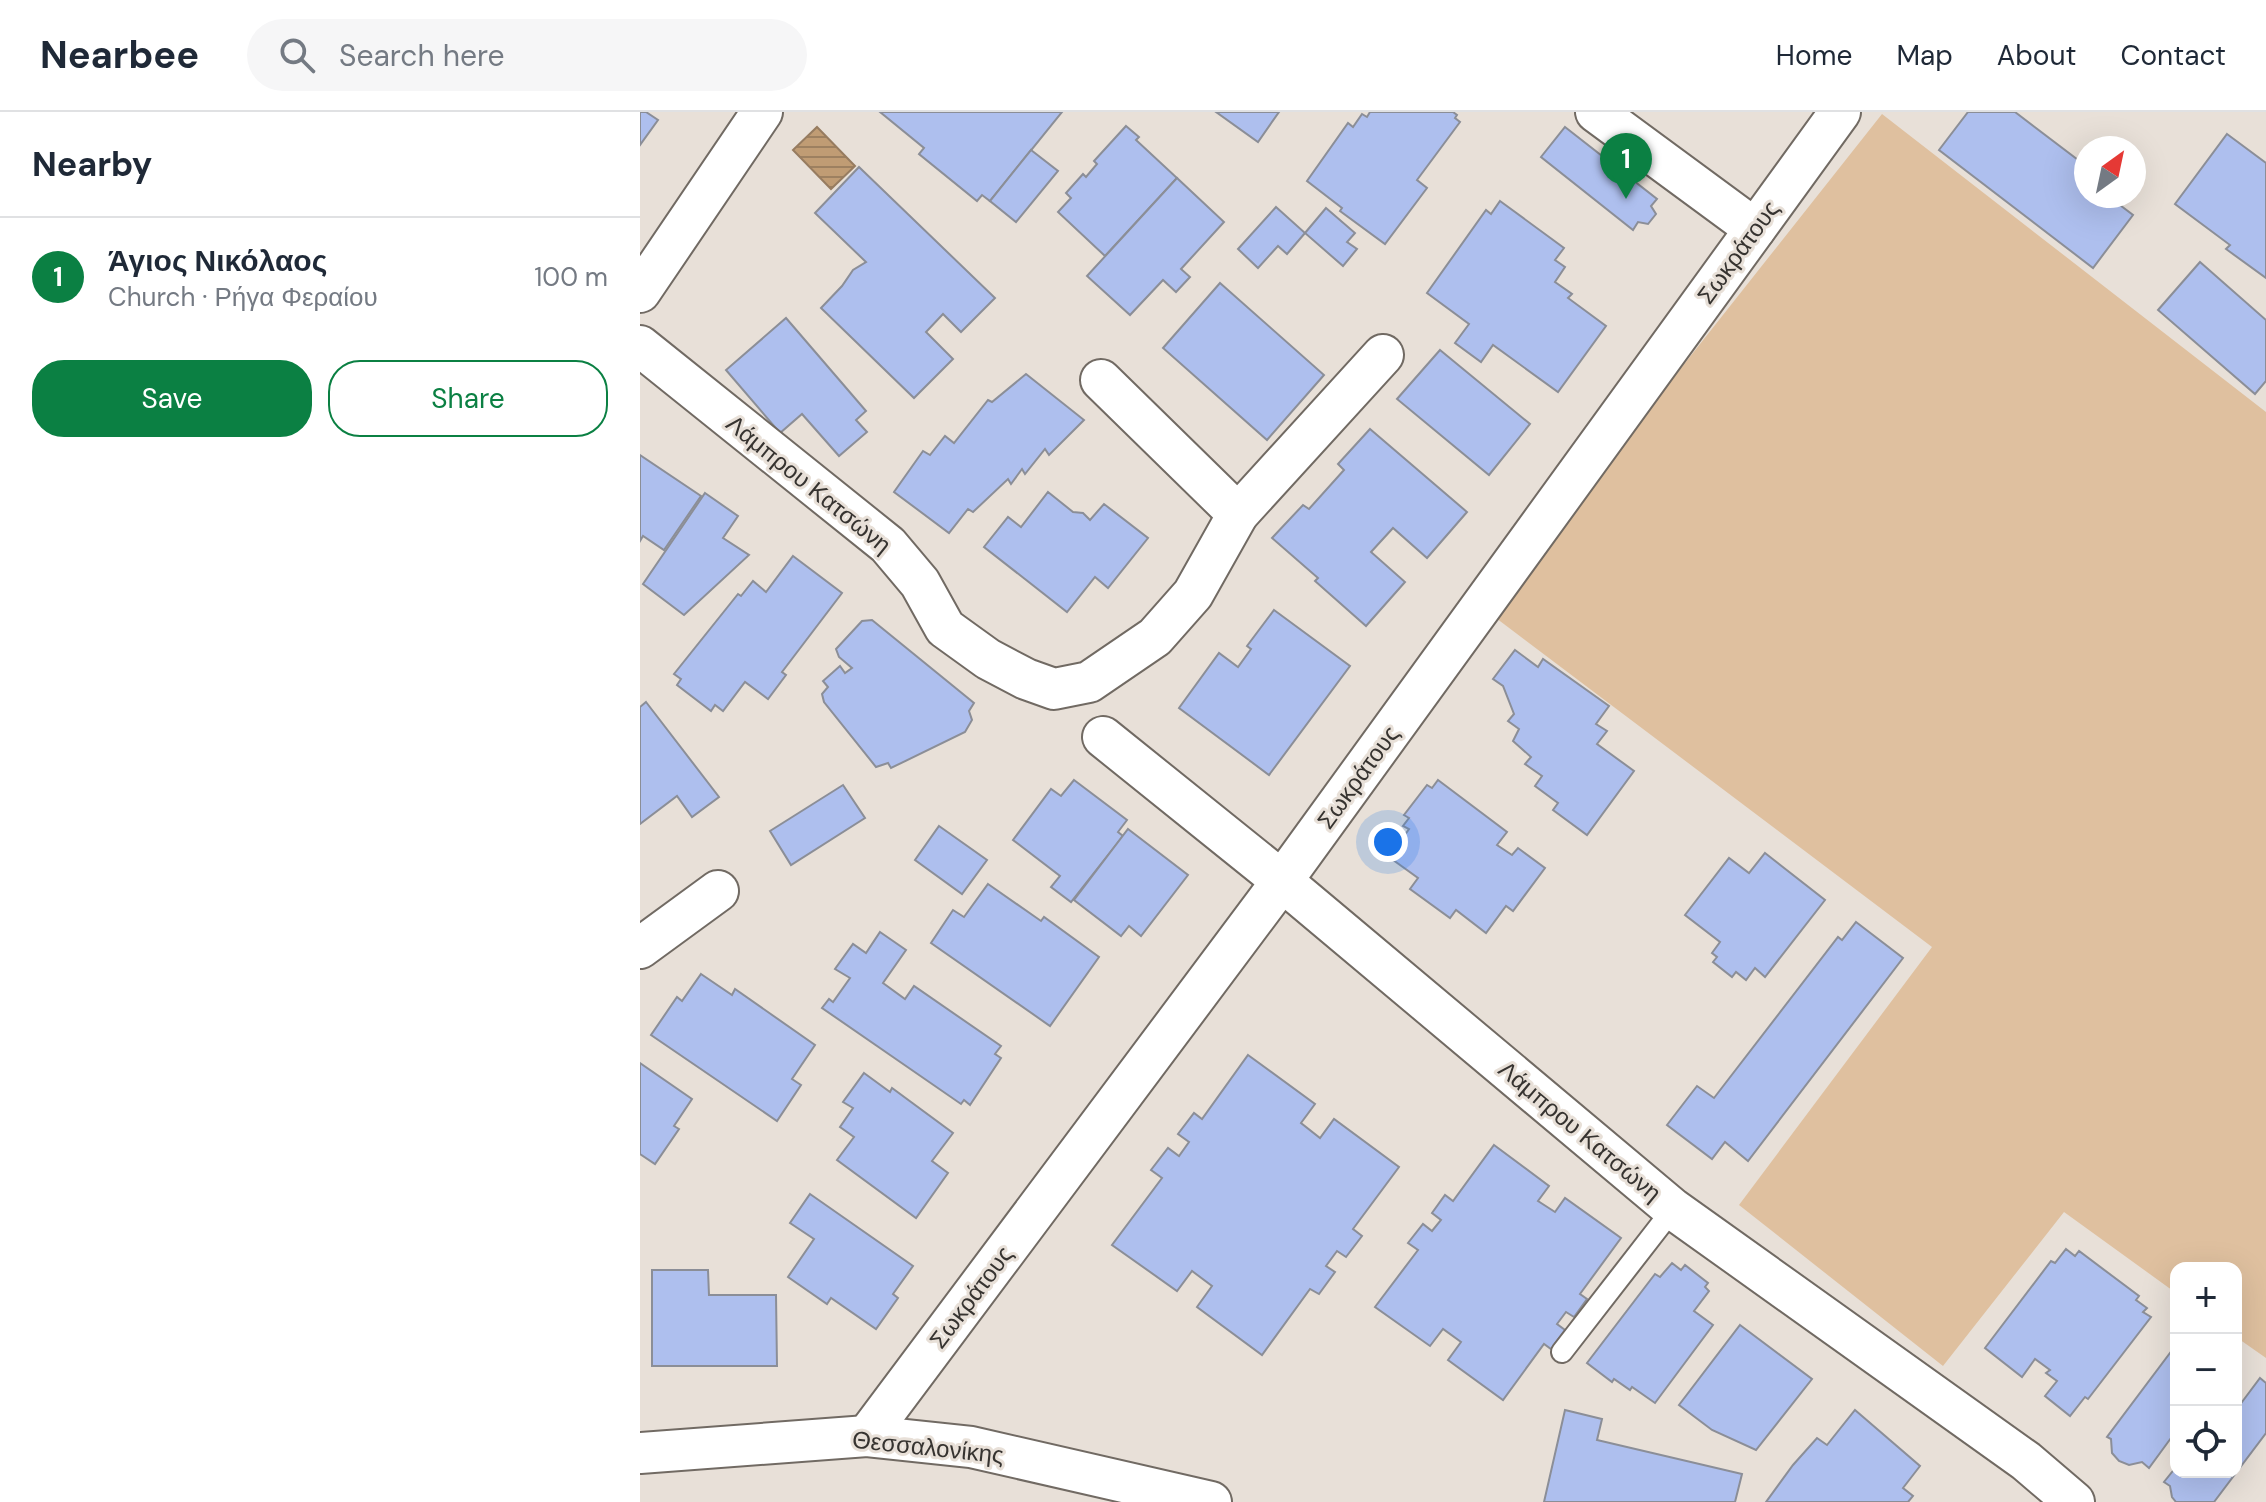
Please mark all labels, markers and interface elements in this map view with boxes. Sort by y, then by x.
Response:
search box [247,19,807,91]
text: Nearbee [40,30,199,80]
icon: search [275,33,319,77]
text: Search here [339,36,505,75]
text: Home [1776,37,1852,74]
text: Map [1896,37,1953,74]
text: About [1997,37,2076,74]
text: Contact [2120,37,2226,74]
pin: 1 [1600,133,1652,199]
north arrow [2074,136,2146,208]
text: Nearby [32,142,152,187]
street label: Σωκράτους [1690,194,1786,310]
text: Άγιος Νικόλαος [108,241,327,280]
text: 1 [53,260,63,294]
text: 100 m [534,260,608,294]
text: Church · Ρήγα Φεραίου [108,280,378,314]
button: Save [32,360,312,437]
button: Share [328,360,608,437]
street label: Λάμπρου Κατσώνη [720,408,898,560]
street label: Σωκράτους [1310,719,1406,835]
your location [1368,822,1408,862]
street label: Λάμπρου Κατσώνη [1492,1054,1668,1208]
street label: Σωκράτους [922,1240,1020,1354]
map controls [2170,1262,2242,1478]
button: + [2170,1262,2242,1334]
button: − [2170,1334,2242,1406]
button: locate [2170,1406,2242,1478]
street label: Θεσσαλονίκης [851,1424,1005,1470]

